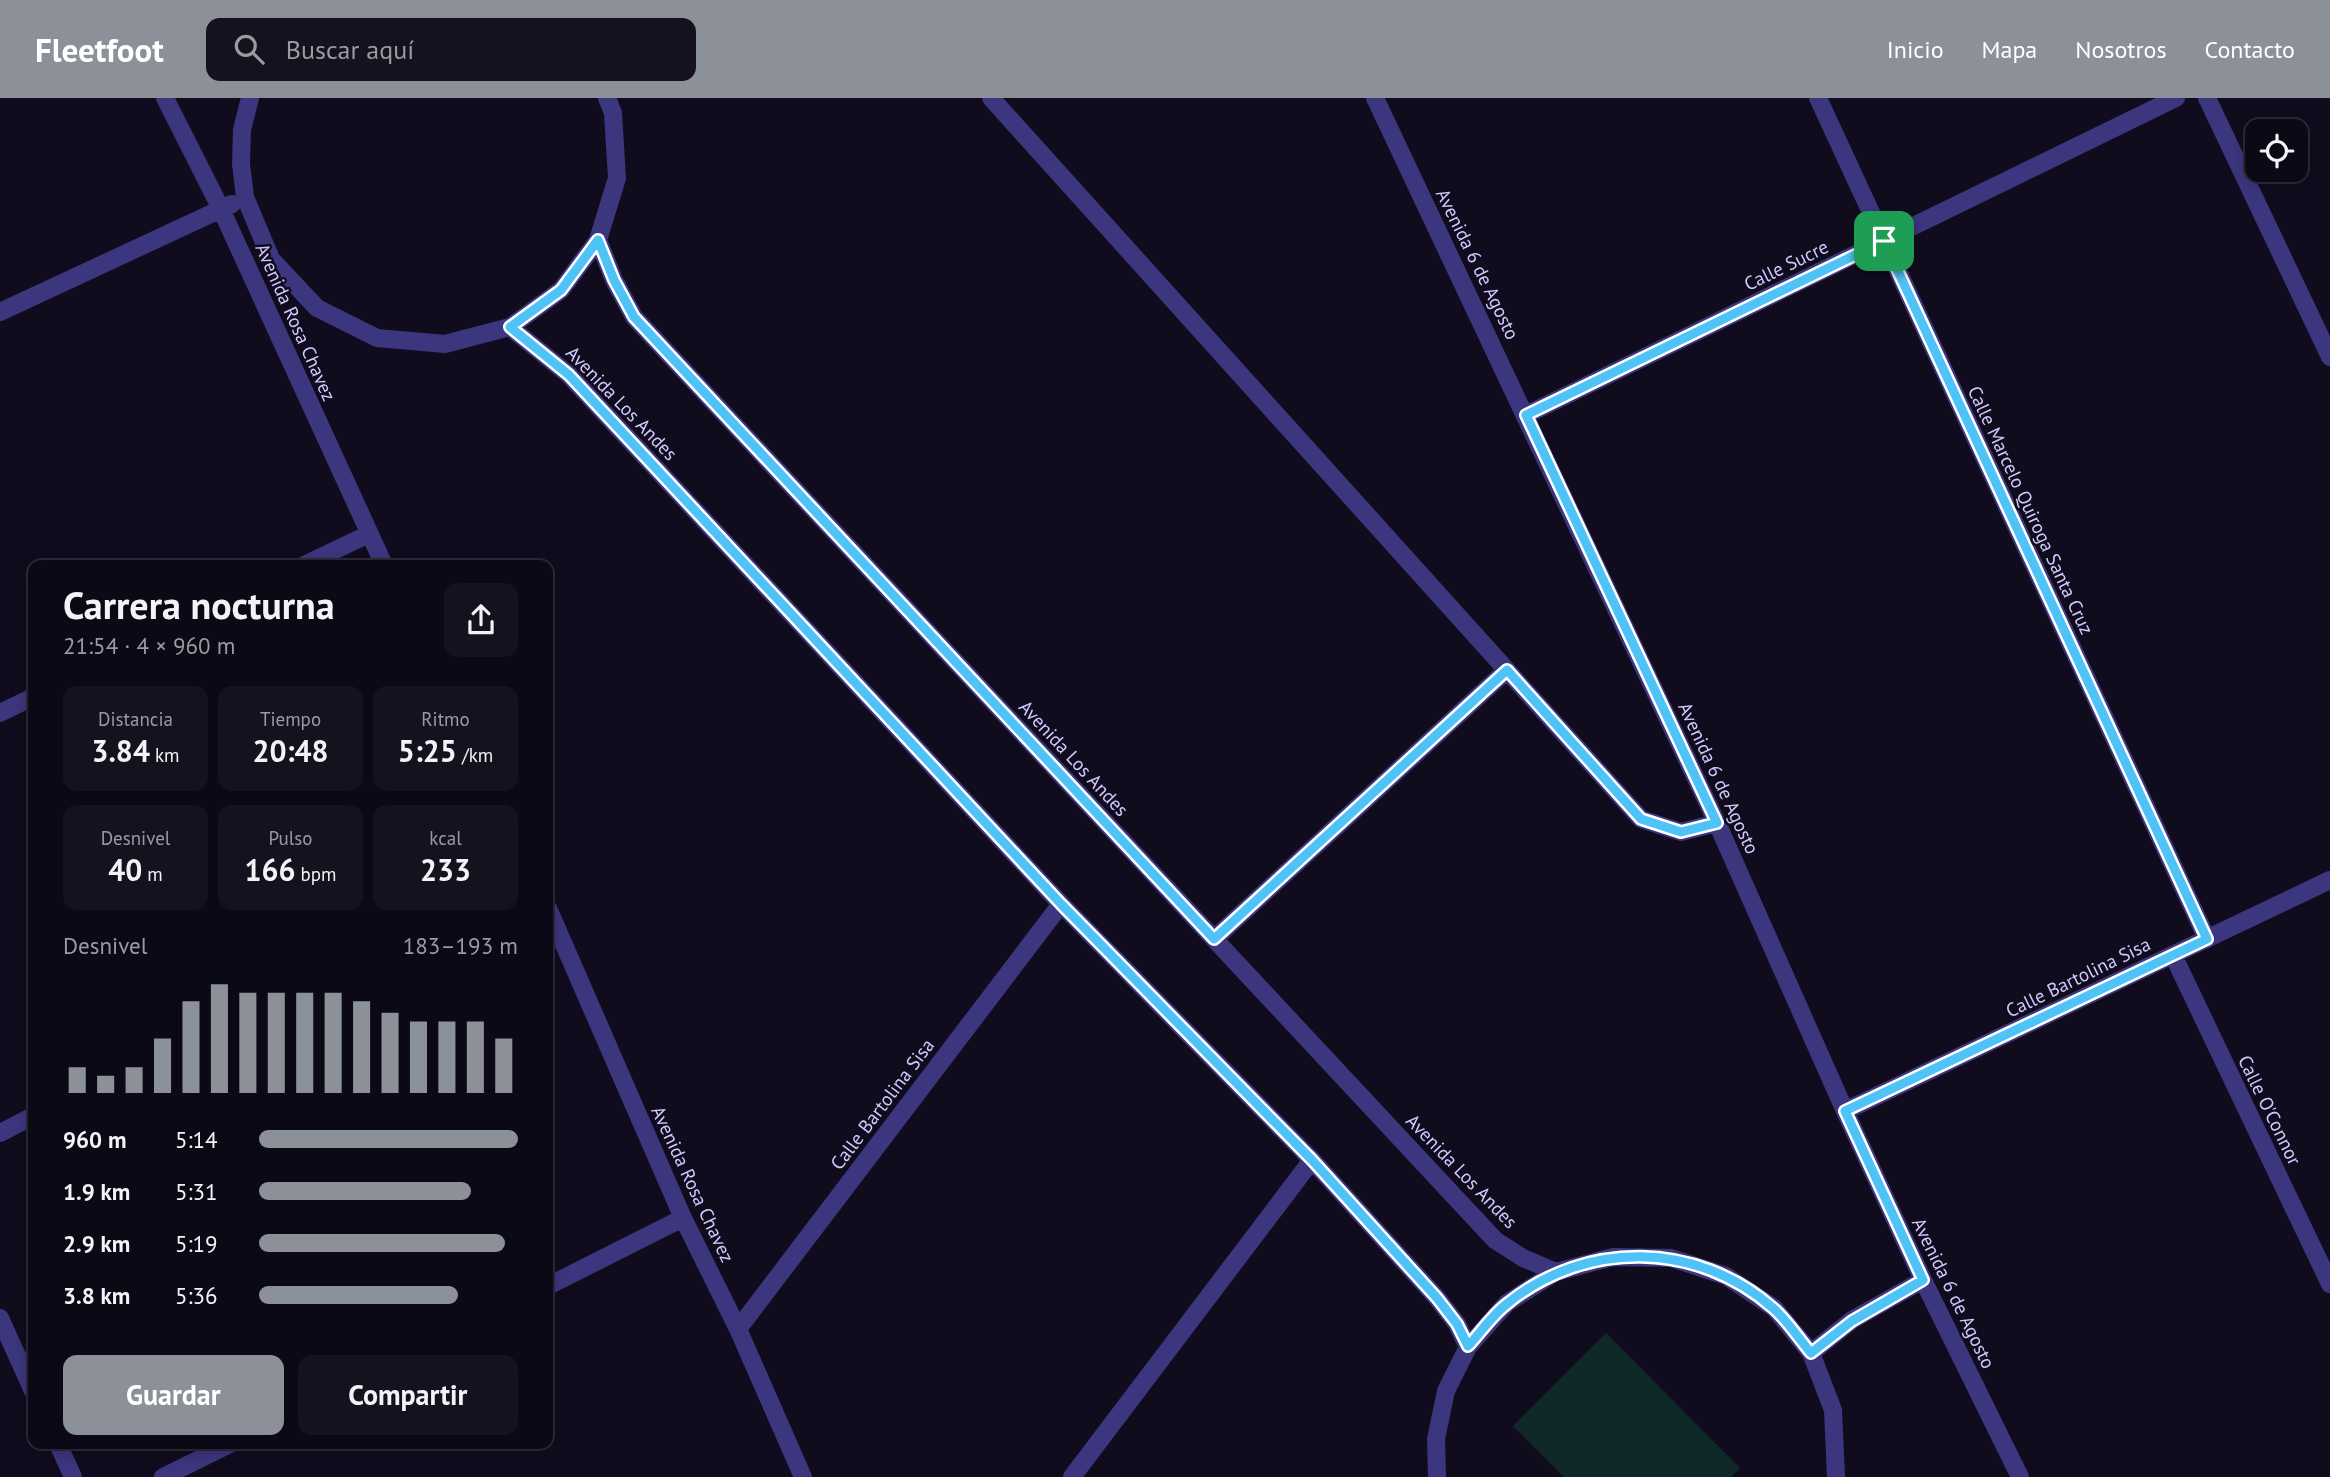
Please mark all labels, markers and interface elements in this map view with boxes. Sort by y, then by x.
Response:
search box [206,18,696,81]
text: Fleetfoot [35,28,164,71]
icon: search [230,30,268,68]
text: Buscar aquí [286,33,414,66]
text: Inicio [1887,34,1944,65]
text: Mapa [1982,34,2037,65]
text: Nosotros [2075,34,2167,65]
text: Contacto [2205,34,2295,65]
map controls [2245,119,2308,182]
button: locate [2245,119,2308,182]
street label: Avenida 6 de Agosto [1431,185,1525,343]
pin [1854,211,1914,271]
icon: arrive [1865,222,1903,260]
street label: Calle Sucre [1740,234,1832,296]
street label: Avenida Rosa Chavez [250,240,342,404]
street label: Avenida Los Andes [561,341,683,465]
street label: Calle Marcelo Quiroga Santa Cruz [1963,382,2099,638]
text: Carrera nocturna [63,580,335,629]
button: share [444,583,518,657]
text: 21:54 · 4 × 960 m [63,631,235,660]
street label: Avenida Los Andes [1014,695,1134,821]
street label: Avenida 6 de Agosto [1673,698,1765,858]
text: Distancia [98,707,173,731]
text: Tiempo [260,707,321,731]
text: Ritmo [421,707,470,731]
text: 3.84 [91,731,150,770]
text: 20:48 [252,731,329,770]
text: 5:25 [398,731,457,770]
text: km [150,743,180,767]
text: /km [457,743,493,767]
text: Desnivel [101,826,170,850]
text: Pulso [269,826,312,850]
text: kcal [429,826,462,850]
text: 40 [108,850,142,889]
text: 166 [244,850,295,889]
text: 233 [420,850,471,889]
text: m [142,862,163,886]
text: bpm [295,862,337,886]
text: Desnivel [63,931,147,960]
text: 183–193 m [403,931,518,960]
street label: Calle Bartolina Sisa [2002,932,2154,1022]
street label: Calle Bartolina Sisa [825,1034,939,1174]
street label: Calle O'Connor [2233,1051,2307,1169]
street label: Avenida Rosa Chavez [646,1102,740,1266]
street label: Avenida Los Andes [1401,1109,1523,1233]
text: 960 m [63,1125,126,1154]
text: 5:14 [175,1125,218,1154]
text: 1.9 km [63,1177,130,1206]
text: 5:31 [175,1177,218,1206]
street label: Avenida 6 de Agosto [1907,1214,2001,1372]
text: 2.9 km [63,1229,130,1258]
text: 5:19 [175,1229,218,1258]
text: 3.8 km [63,1281,130,1310]
text: 5:36 [175,1281,218,1310]
button: Guardar [63,1355,284,1435]
button: Compartir [298,1355,518,1435]

